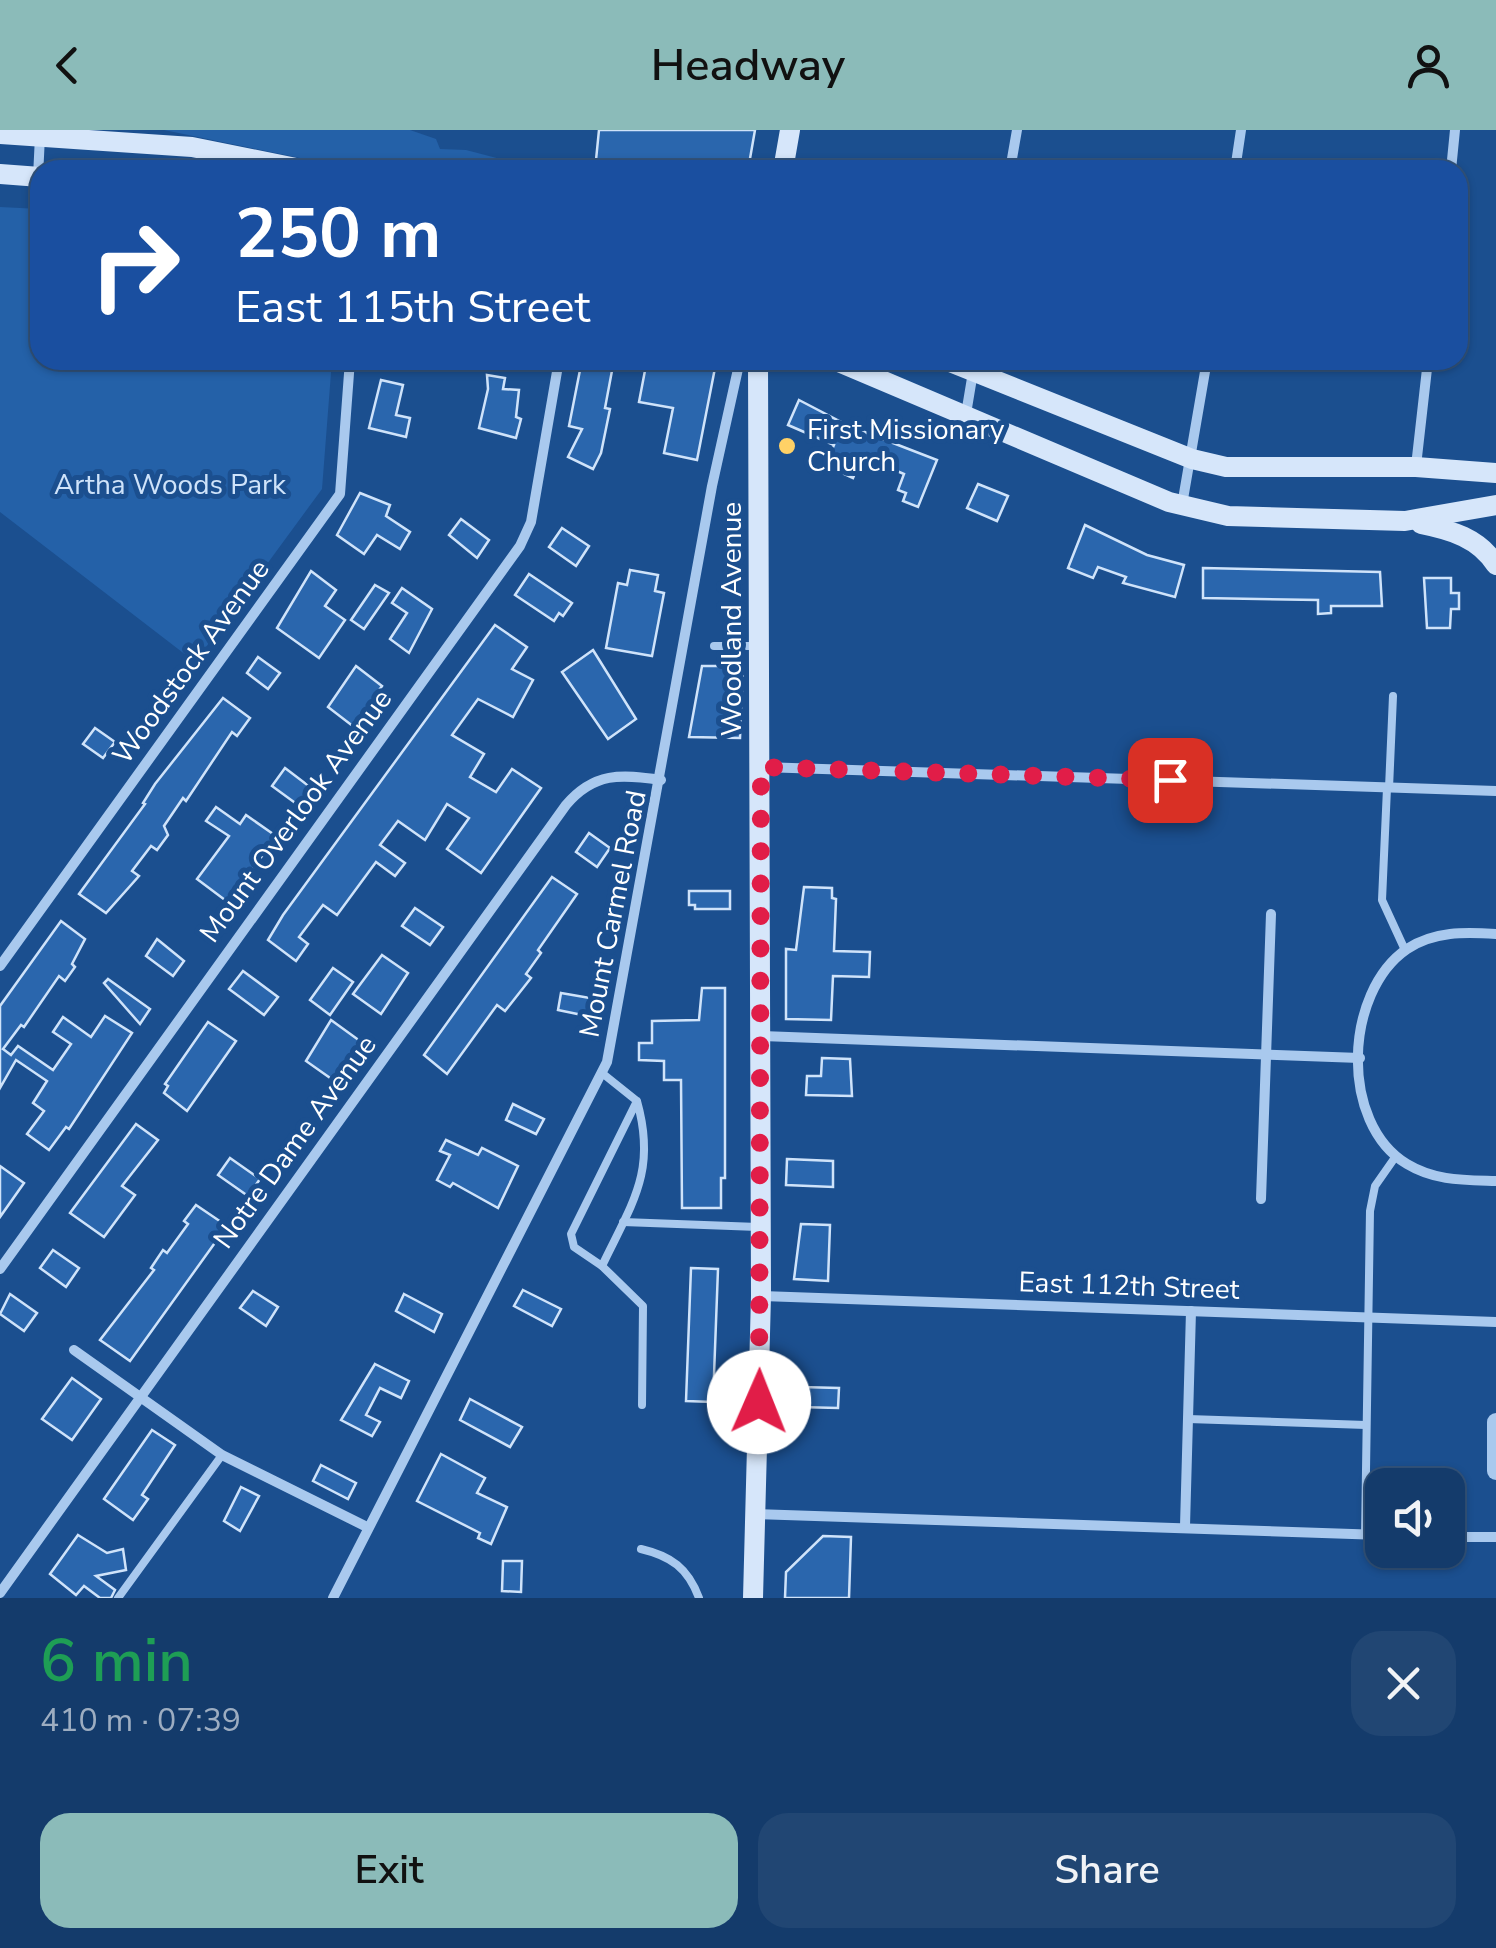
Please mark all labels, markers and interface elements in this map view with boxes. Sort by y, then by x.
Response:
text: Headway [651,35,845,96]
icon: back [40,38,95,93]
icon: person [1401,38,1456,93]
text: 250 m [235,186,441,282]
icon: right [70,200,200,330]
text: East 115th Street [235,277,590,338]
place label: First Missionary Church [807,411,1005,481]
marker: First Missionary Church [776,435,798,457]
park label: Artha Woods Park [54,466,287,504]
street label: Woodland Avenue [713,502,751,736]
street label: Woodstock Avenue [104,552,278,772]
street label: Mount Overlook Avenue [191,682,401,950]
pin [1128,738,1213,823]
icon: arrive [1143,753,1198,808]
street label: Mount Carmel Road [570,787,656,1041]
street label: Notre Dame Avenue [205,1028,385,1256]
street label: East 112th Street [1018,1263,1240,1309]
position arrow [707,1350,811,1454]
map controls [1365,1468,1465,1568]
button: sound [1365,1468,1465,1568]
text: 6 min [40,1620,193,1702]
button: close [1351,1631,1456,1736]
text: 410 m · 07:39 [40,1699,241,1742]
button: Exit [40,1813,738,1928]
button: Share [758,1813,1456,1928]

